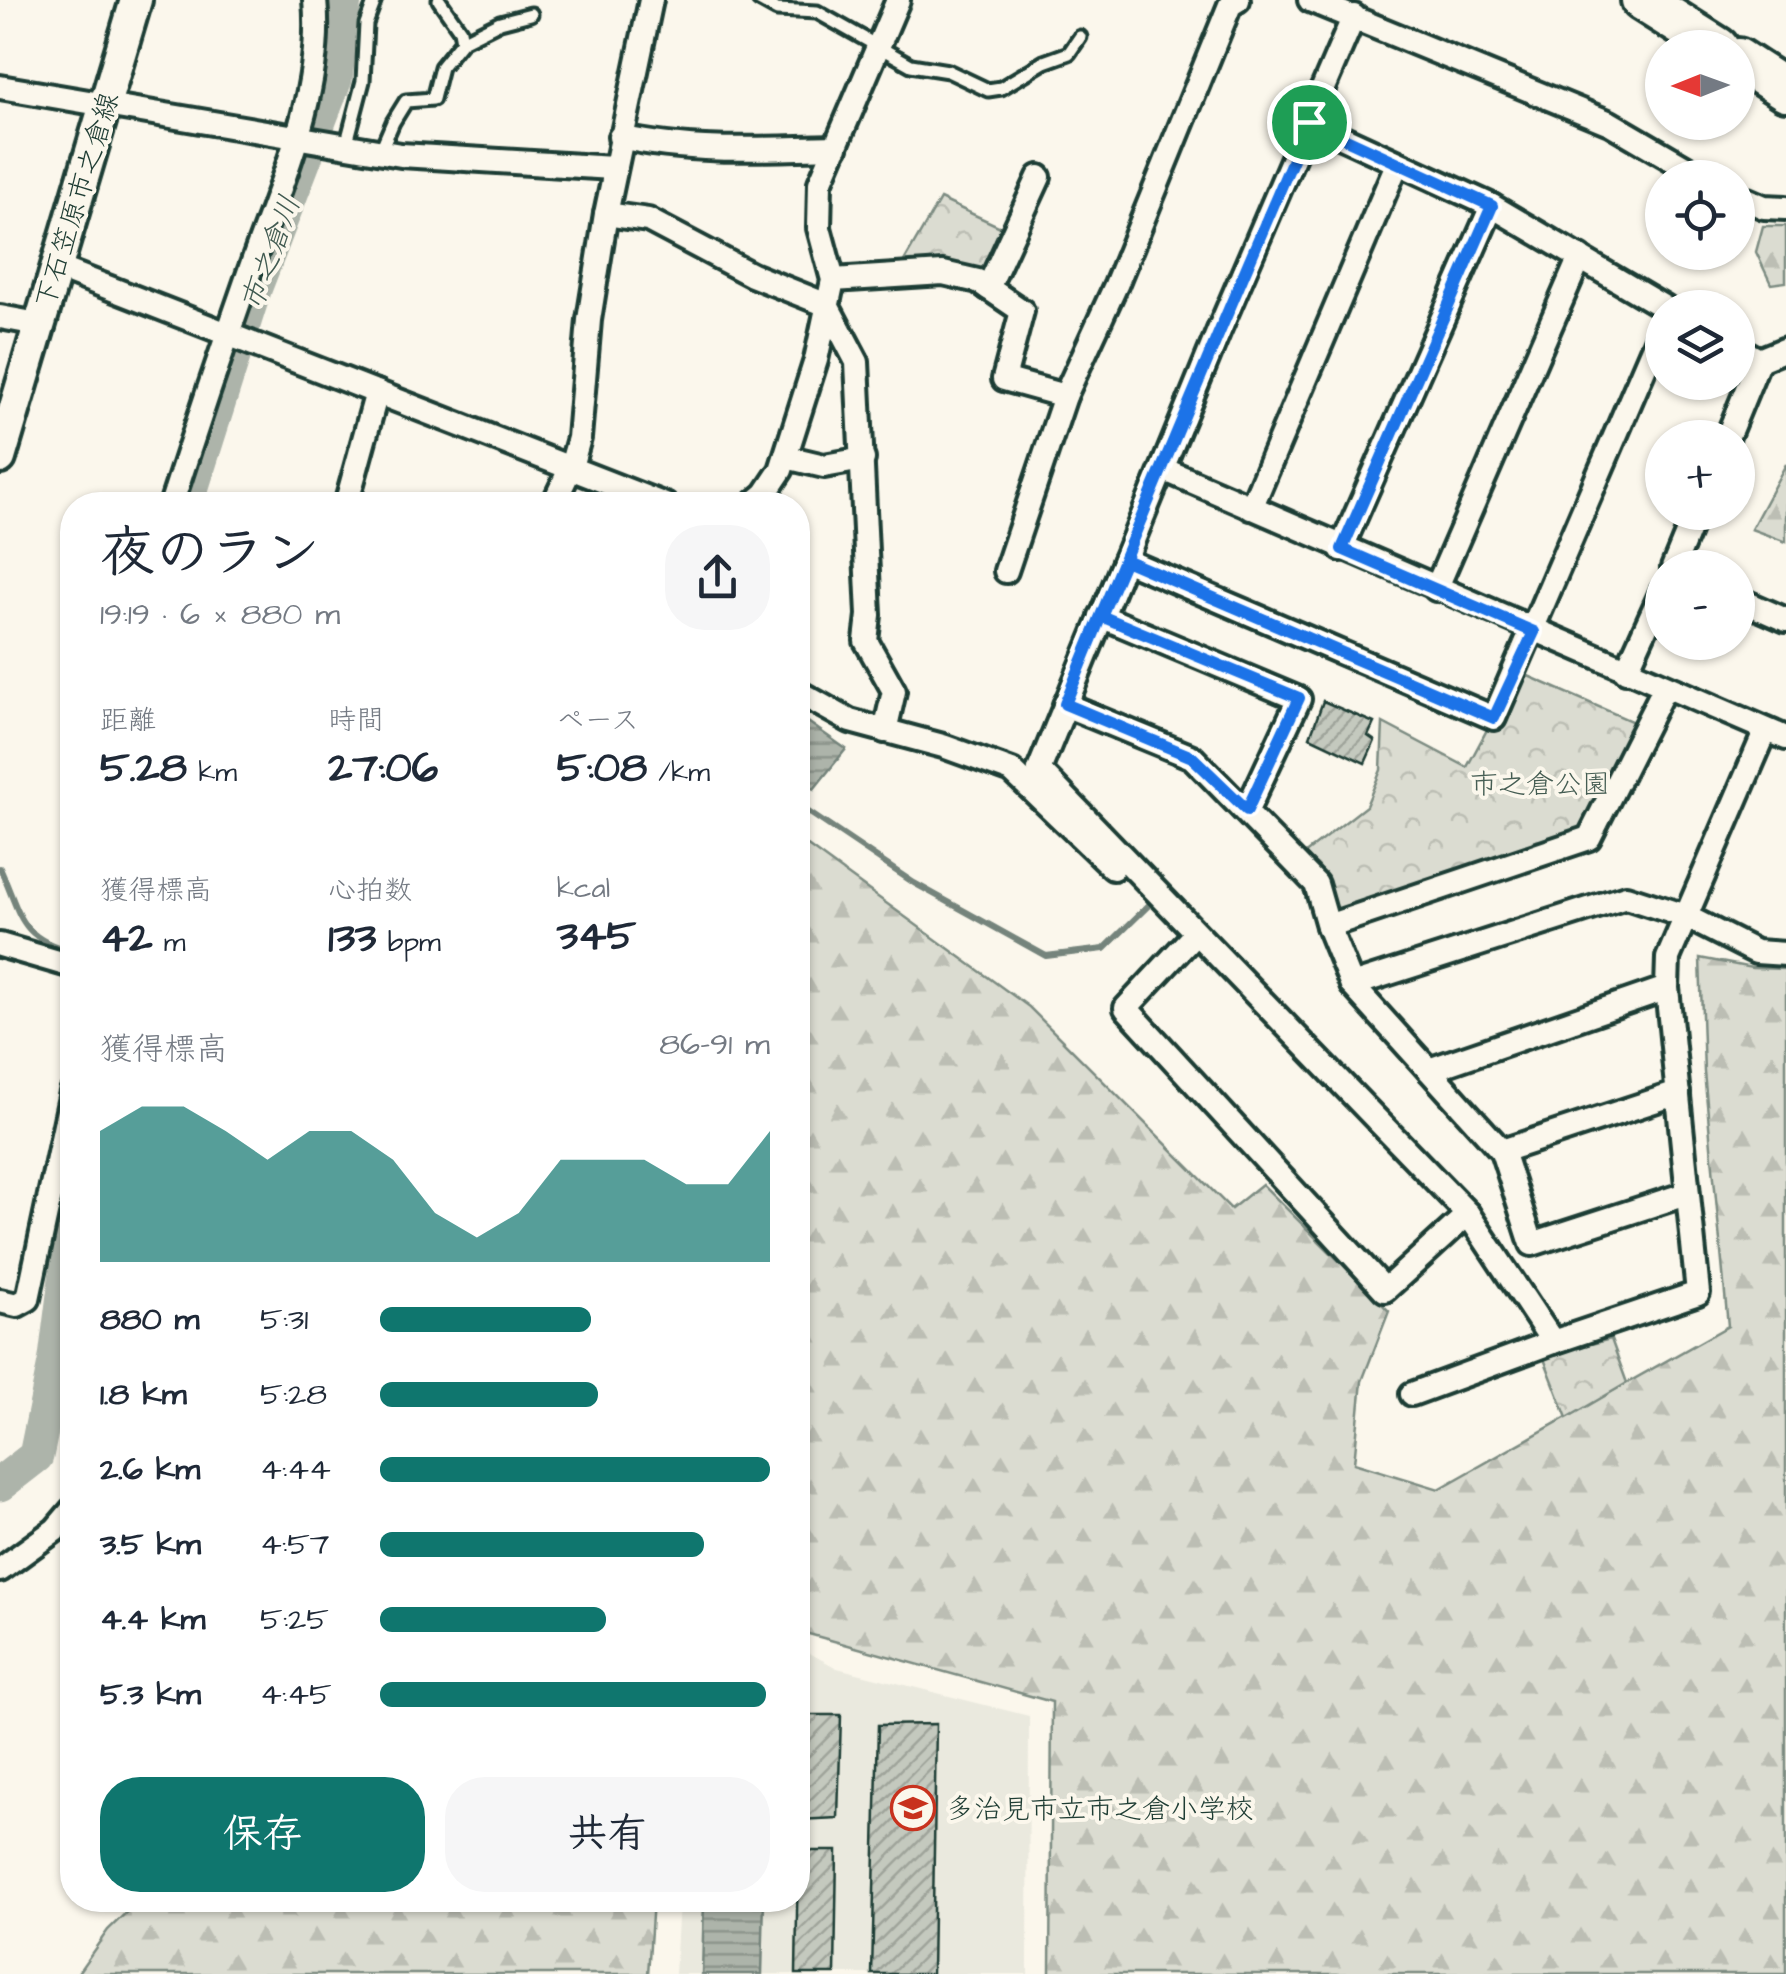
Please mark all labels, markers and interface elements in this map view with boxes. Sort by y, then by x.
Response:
north arrow [1645,30,1755,140]
map controls [1645,30,1755,660]
pin [1267,80,1352,165]
street label: 下石笠原市之倉線 [26,88,129,313]
icon: arrive [1282,95,1337,150]
button: locate [1645,160,1755,270]
water label: 市之倉川 [231,190,311,317]
button: layers [1645,290,1755,400]
button: + [1645,420,1755,530]
text: 夜のラン [100,516,320,592]
button: share [665,525,770,630]
button: − [1645,550,1755,660]
text: 19:19 · 6 × 880 m [100,592,340,637]
text: 距離 [100,701,156,740]
text: 時間 [328,701,384,740]
text: ペース [557,701,639,740]
text: 5.28 [100,740,187,798]
text: 27:06 [328,740,438,798]
text: 5:08 [557,740,647,798]
text: km [187,753,237,792]
text: /km [647,753,710,792]
park label: 市之倉公園 [1470,765,1610,804]
text: kcal [557,869,610,908]
text: 獲得標高 [100,871,212,910]
text: 心拍数 [328,871,412,910]
text: 345 [557,908,636,966]
text: 42 [100,910,153,968]
text: 133 [328,910,376,968]
text: m [153,923,186,962]
text: bpm [376,923,441,962]
text: 86–91 m [659,1022,770,1067]
text: 獲得標高 [100,1027,228,1072]
text: 880 m [100,1297,199,1342]
text: 5:31 [260,1297,308,1342]
text: 1.8 km [100,1372,187,1417]
text: 5:28 [260,1372,327,1417]
text: 2.6 km [100,1447,200,1492]
text: 4:44 [260,1447,331,1492]
text: 3.5 km [100,1522,201,1567]
text: 4:57 [260,1522,329,1567]
text: 4.4 km [100,1597,205,1642]
text: 5:25 [260,1597,329,1642]
text: 5.3 km [100,1672,201,1717]
text: 4:45 [260,1672,332,1717]
button: 保存 [100,1777,425,1892]
button: 共有 [445,1777,770,1892]
school or university icon: 多治見市立市之倉小学校 [890,1785,936,1831]
place label: 多治見市立市之倉小学校 [946,1790,1254,1829]

